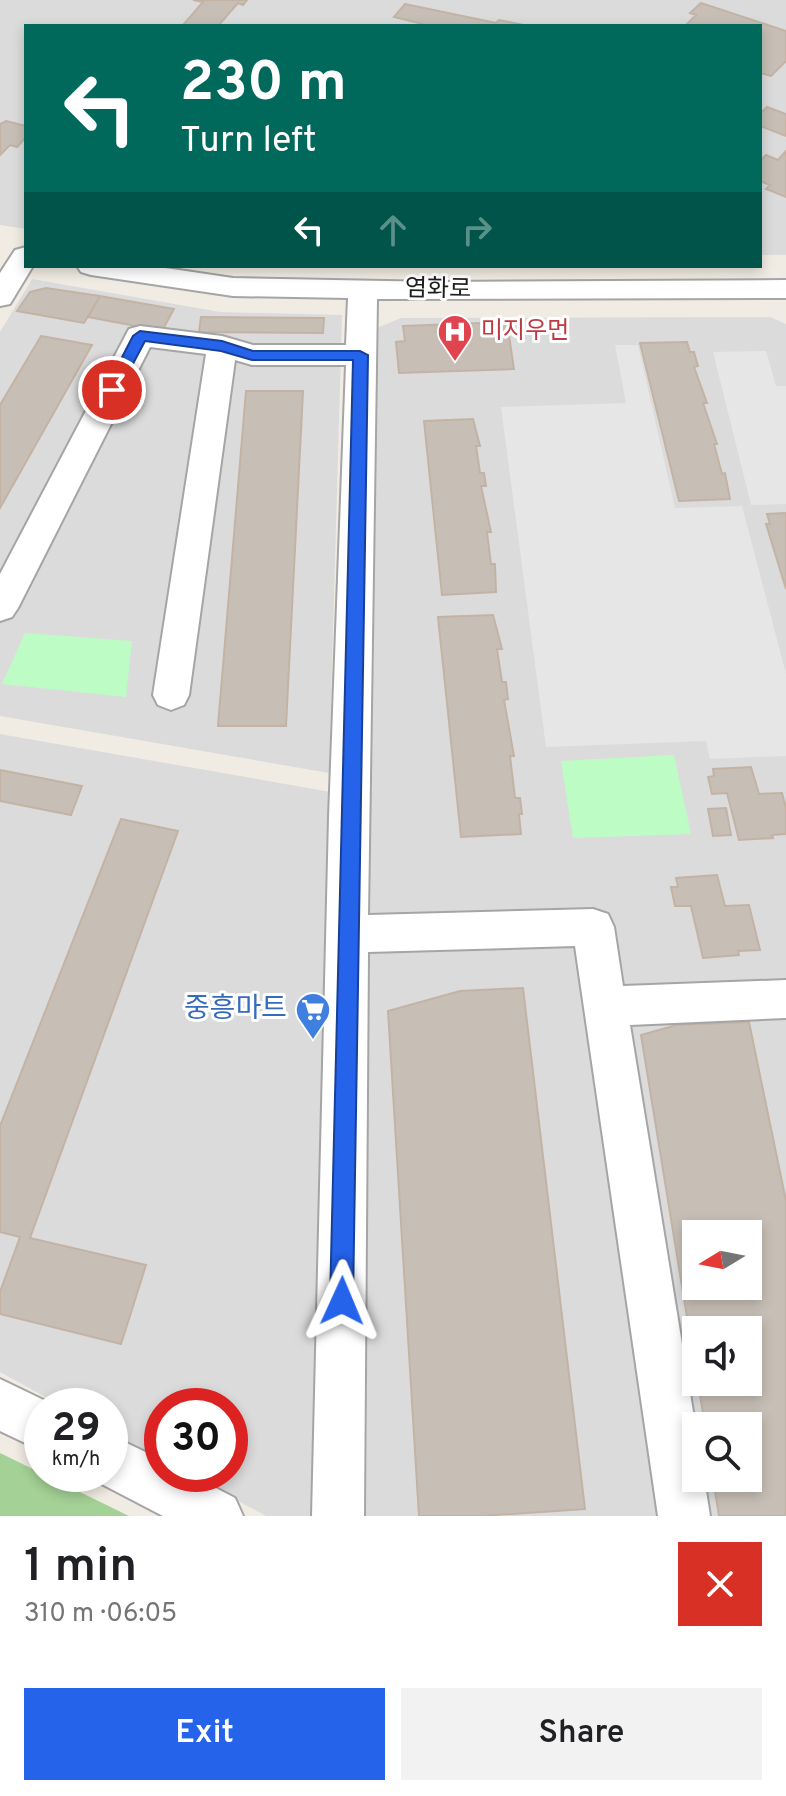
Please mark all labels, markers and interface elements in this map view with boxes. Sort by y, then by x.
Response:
text: 230 m [180,50,347,120]
icon: left [48,56,152,160]
text: Turn left [180,119,317,165]
icon: left [287,208,331,252]
icon: ahead [371,208,415,252]
icon: right [455,208,499,252]
street label: 염화로 [405,274,471,306]
hospital icon: 미지우먼 [436,313,474,363]
place label: 미지우먼 [481,317,569,347]
pin [78,356,146,424]
icon: arrive [90,368,134,412]
supermarket icon: 중흥마트 [294,991,332,1041]
place label: 중흥마트 [184,992,287,1028]
north arrow [682,1220,762,1300]
map controls [682,1220,762,1492]
position arrow [300,1259,384,1343]
button: sound [682,1316,762,1396]
speed limit sign: 30 [144,1388,248,1492]
text: 29 [51,1405,101,1455]
button: search [682,1412,762,1492]
text: km/h [52,1447,100,1473]
text: 1 min [24,1538,137,1598]
button: close [678,1542,762,1626]
text: 310 m · 06:05 [24,1598,177,1631]
button: Exit [24,1688,385,1780]
button: Share [401,1688,762,1780]

